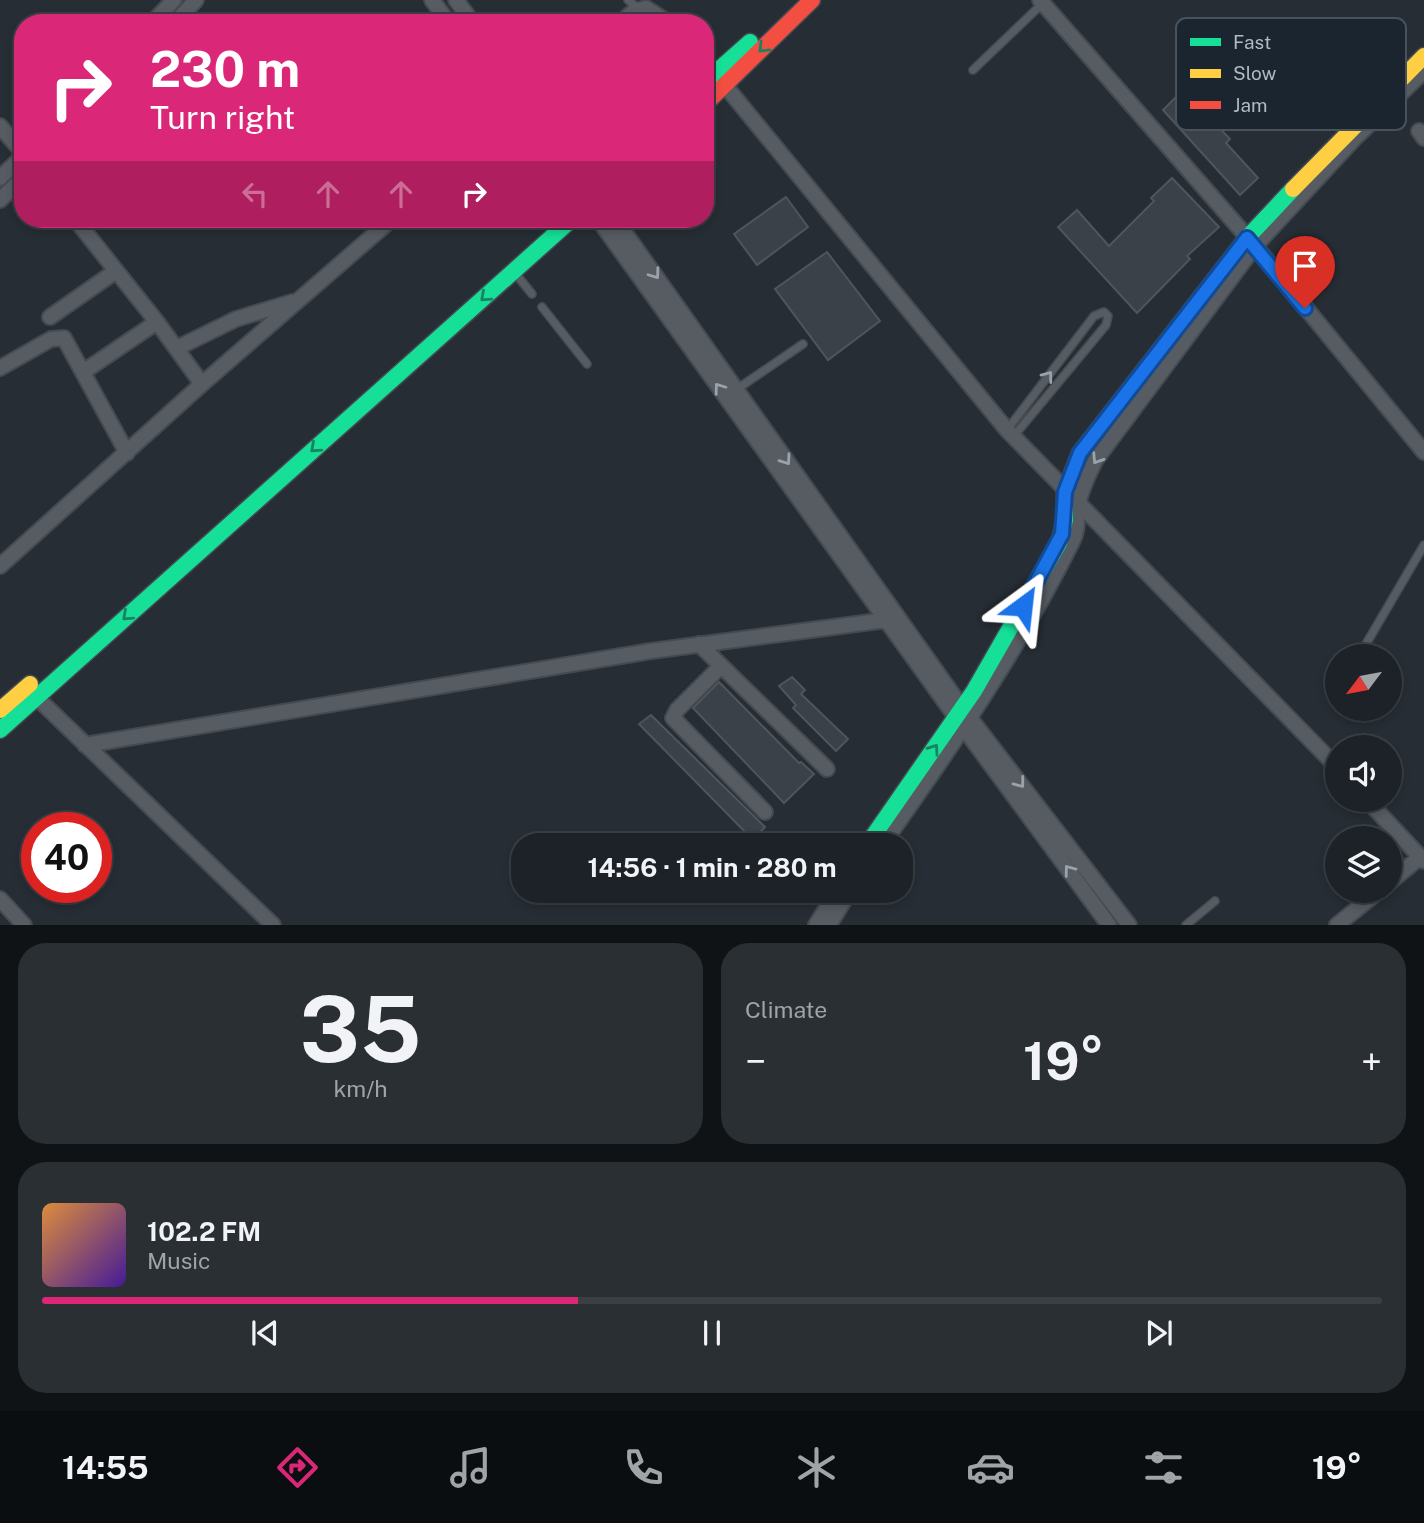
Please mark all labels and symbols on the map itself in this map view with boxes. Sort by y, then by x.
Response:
legend [1176,18,1406,130]
text: Fast [1233,31,1271,53]
one-way arrow [759,40,772,53]
text: Slow [1233,62,1277,84]
text: Jam [1233,94,1267,116]
pin [1275,236,1335,308]
one-way arrow [647,266,659,279]
one-way arrow [480,289,493,301]
one-way arrow [1040,371,1053,384]
one-way arrow [715,383,727,396]
one-way arrow [310,440,323,452]
one-way arrow [778,452,790,465]
one-way arrow [1092,452,1105,465]
position arrow [986,569,1060,643]
one-way arrow [122,608,135,620]
north arrow [1325,644,1402,721]
one-way arrow [926,744,938,757]
one-way arrow [1012,775,1025,788]
speed limit sign: 40 [21,812,112,903]
one-way arrow [1064,865,1077,878]

